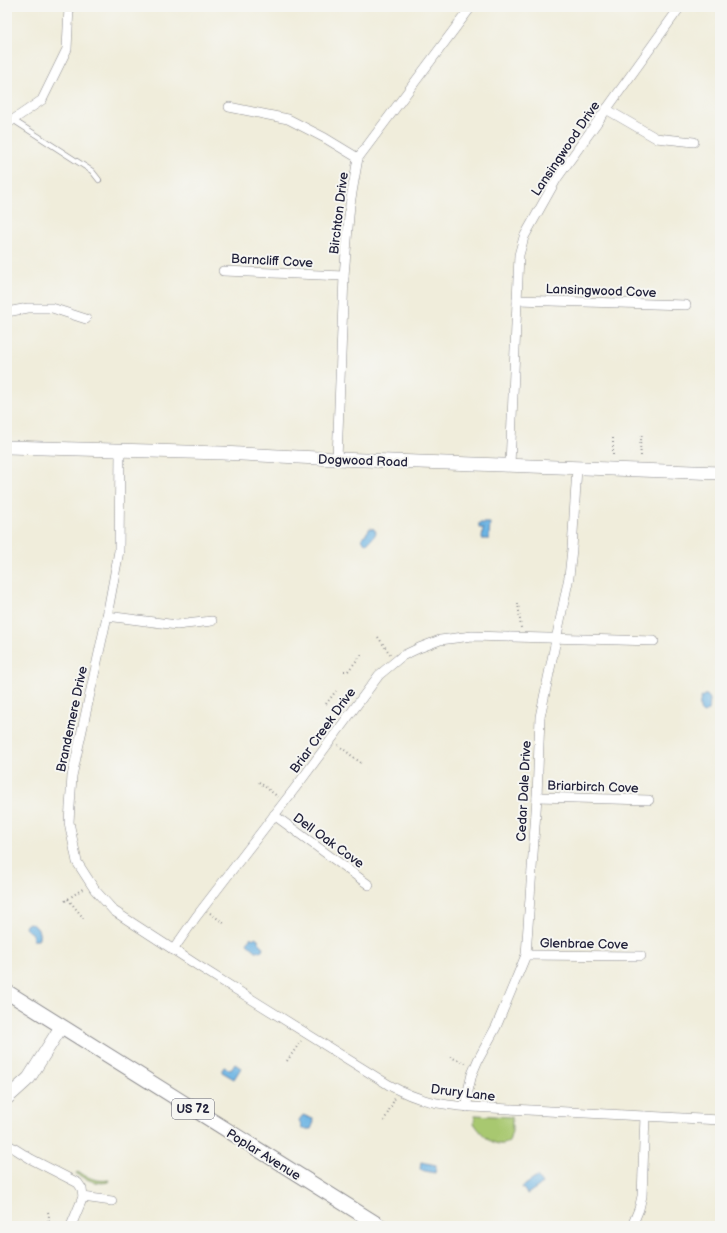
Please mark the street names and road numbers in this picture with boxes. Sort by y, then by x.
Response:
street label: Lansingwood Drive [528,98,604,199]
street label: Birchton Drive [326,171,352,255]
street label: Barncliff Cove [231,251,314,271]
street label: Lansingwood Cove [545,281,657,301]
street label: Dogwood Road [318,451,408,471]
street label: Brandemere Drive [53,665,91,774]
street label: Briar Creek Drive [286,685,359,776]
street label: Cedar Dale Drive [513,740,535,842]
street label: Briarbirch Cove [547,777,639,797]
street label: Dell Oak Cove [290,810,367,872]
street label: Glenbrae Cove [540,935,629,953]
street label: Drury Lane [430,1081,496,1105]
road number: US 72 [172,1099,214,1119]
street label: Poplar Avenue [223,1126,304,1184]

